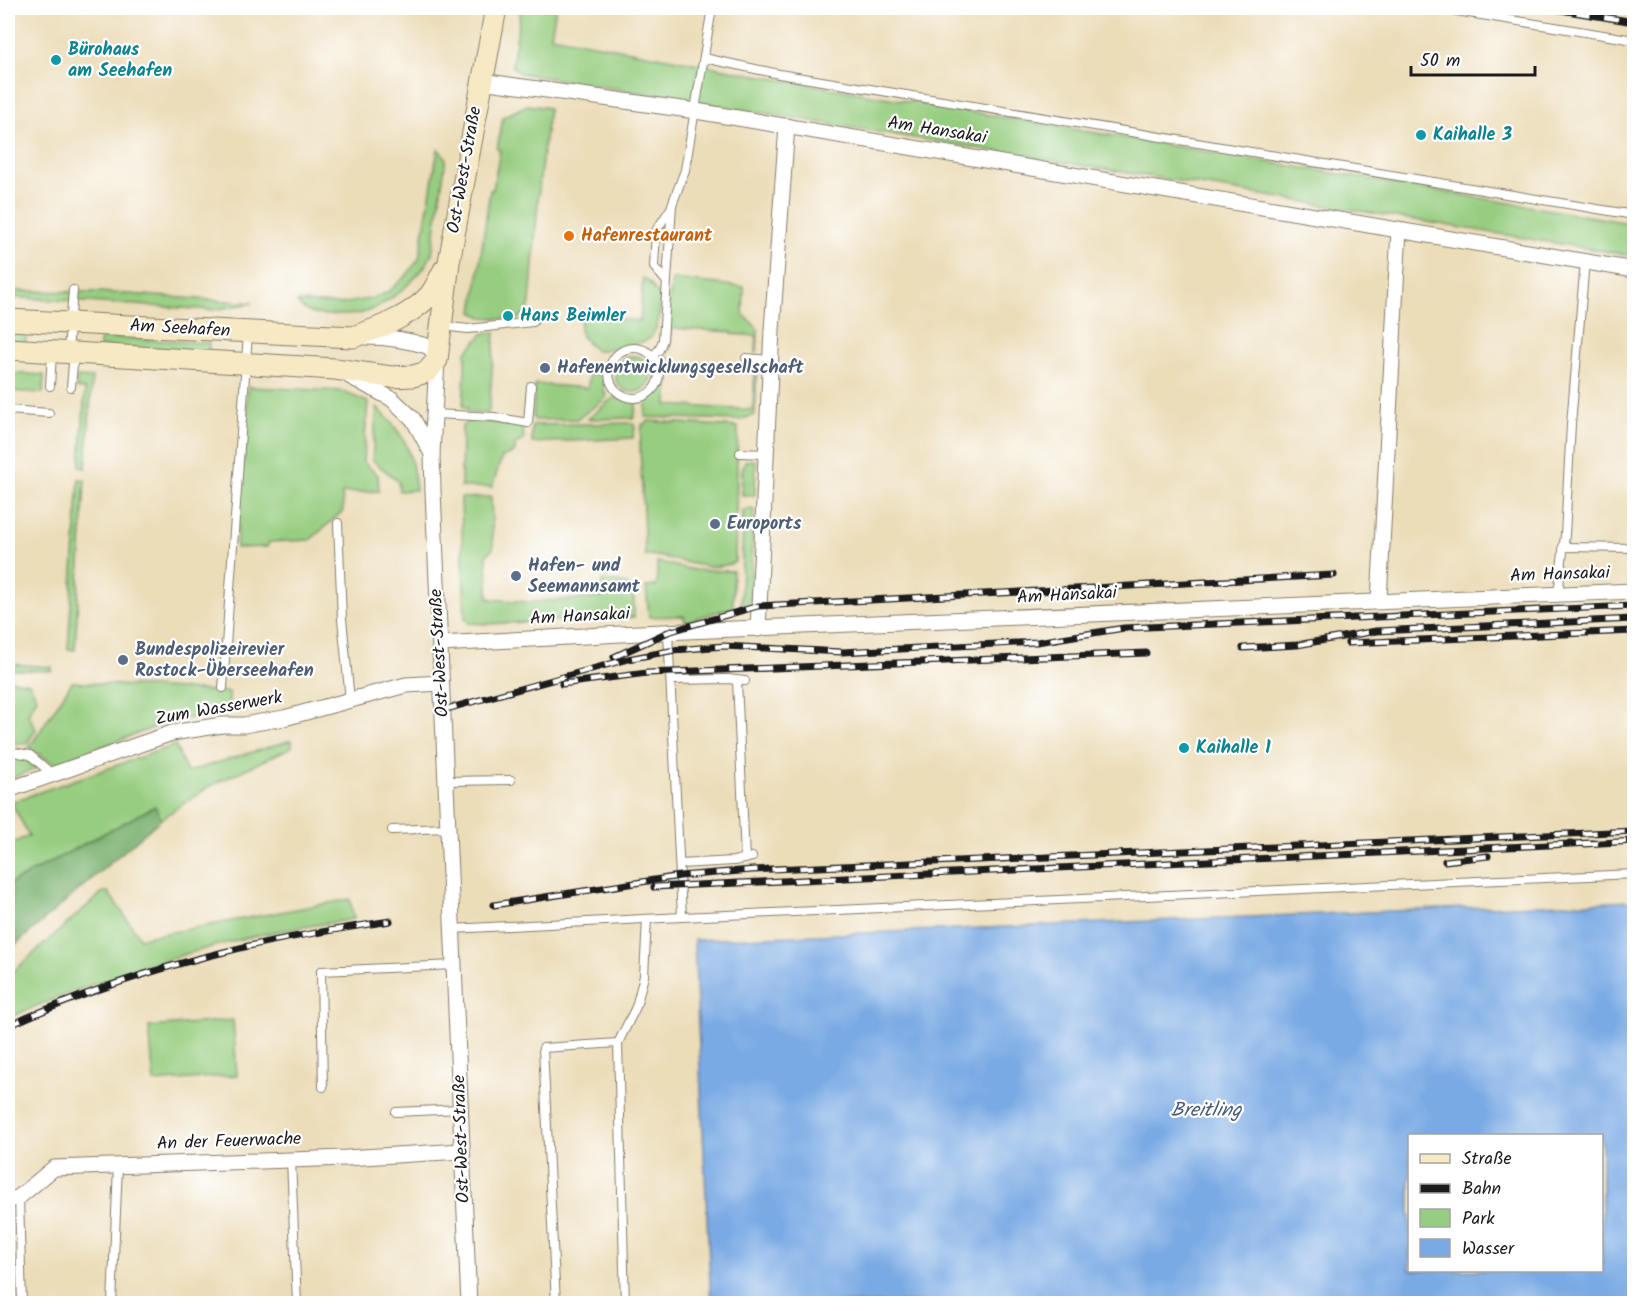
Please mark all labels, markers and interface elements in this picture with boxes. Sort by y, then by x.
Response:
place label: Bürohaus am Seehafen [68,36,172,86]
scale bar [1411,39,1536,77]
text: 50 m [1420,47,1460,76]
marker: Bürohaus am Seehafen [49,53,63,67]
street label: Ost-West-Straße [440,104,490,236]
street label: Am Hansakai [885,109,989,153]
place label: Kaihalle 3 [1433,121,1512,150]
marker: Kaihalle 3 [1414,128,1428,142]
place label: Hafenrestaurant [581,222,713,251]
marker: Hafenrestaurant [562,229,576,243]
place label: Hans Beimler [520,302,627,331]
marker: Hans Beimler [501,309,515,323]
street label: Am Seehafen [129,312,231,346]
place label: Hafenentwicklungsgesellschaft [557,354,805,383]
marker: Hafenentwicklungsgesellschaft [538,361,552,375]
place label: Euroports [727,510,802,539]
marker: Euroports [708,517,722,531]
place label: Hafen- und Seemannsamt [528,552,641,602]
street label: Am Hansakai [1510,559,1611,591]
marker: Hafen- und Seemannsamt [509,569,523,583]
street label: Am Hansakai [1016,579,1118,613]
street label: Ost-West-Straße [422,588,458,718]
street label: Am Hansakai [529,600,631,634]
place label: Bundespolizeirevier Rostock-Überseehafen [135,636,314,686]
marker: Bundespolizeirevier Rostock-Überseehafen [116,653,130,667]
street label: Zum Wasserwerk [154,684,285,734]
place label: Kaihalle 1 [1196,734,1271,763]
marker: Kaihalle 1 [1177,741,1191,755]
street label: Ost-West-Straße [445,1074,479,1204]
water label: Breitling [1171,1095,1243,1127]
street label: An der Feuerwache [156,1125,302,1159]
legend [1408,1134,1603,1272]
text: Straße [1462,1145,1512,1174]
text: Bahn [1462,1175,1501,1204]
text: Park [1462,1205,1495,1234]
text: Wasser [1462,1235,1515,1264]

